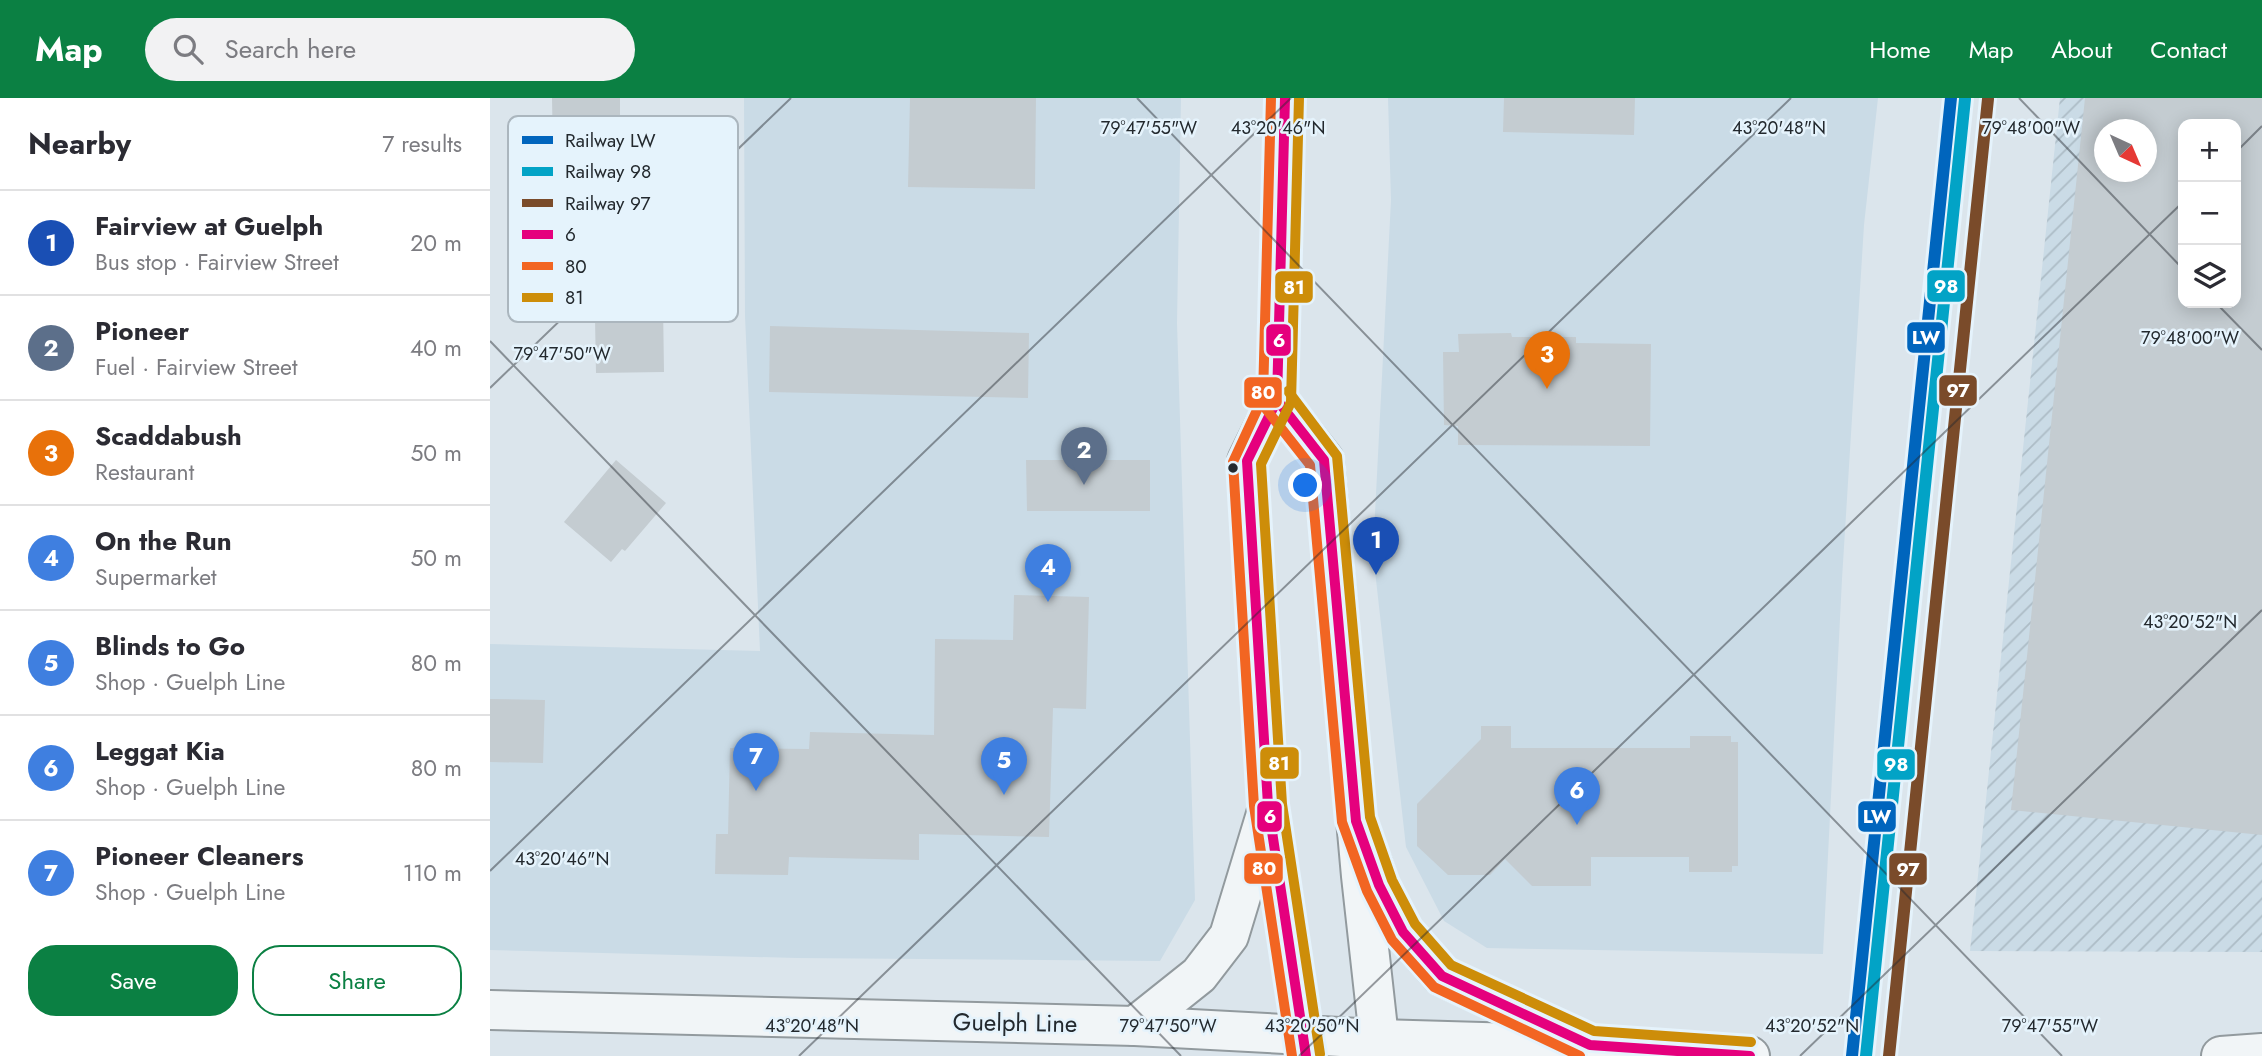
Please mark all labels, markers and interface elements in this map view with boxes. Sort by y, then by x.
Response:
search box [145,18,635,81]
text: Map [35,26,103,73]
icon: search [169,30,207,68]
text: Search here [225,30,356,68]
text: Home [1869,32,1931,67]
text: Map [1969,32,2013,67]
text: About [2051,32,2112,67]
text: Contact [2150,32,2227,67]
text: 79°47'55"W [1101,115,1197,141]
text: 43°20'46"N [1231,115,1325,141]
text: 43°20'48"N [1732,115,1826,141]
text: 79°48'00"W [1982,115,2080,141]
legend [508,116,738,322]
north arrow [2094,119,2157,182]
map controls [2178,119,2241,308]
button: + [2178,119,2241,182]
text: Nearby [28,122,131,165]
text: 7 results [382,127,462,161]
text: Railway LW [565,127,656,154]
text: Railway 98 [565,158,651,185]
button: − [2178,182,2241,245]
text: Railway 97 [565,190,650,217]
text: Fairview at Guelph [95,207,323,245]
text: 6 [565,221,576,248]
text: 1 [45,226,57,260]
text: 20 m [410,226,462,260]
text: Bus stop · Fairview Street [95,245,339,279]
button: layers [2178,245,2241,308]
text: 80 [565,253,587,280]
line badge: 98 [1926,269,1966,303]
line badge: 81 [1274,270,1314,304]
text: 98 [1934,273,1958,300]
text: 81 [1283,274,1305,301]
text: 81 [565,284,584,311]
text: Pioneer [95,312,189,350]
line badge: LW [1906,321,1946,354]
line badge: 6 [1265,323,1292,357]
text: LW [1912,324,1941,351]
text: 79°48'00"W [2141,325,2239,351]
text: 6 [1273,327,1285,354]
text: 2 [43,331,59,365]
text: 40 m [410,331,462,365]
pin: 3 [1524,331,1570,389]
text: 79°47'50"W [513,341,611,367]
text: Fuel · Fairview Street [95,350,297,384]
line badge: 97 [1938,374,1978,407]
line badge: 80 [1243,376,1283,409]
text: 97 [1946,377,1970,404]
text: 80 [1251,379,1275,406]
text: Scaddabush [95,417,242,455]
pin: 2 [1061,427,1107,485]
text: 3 [44,436,58,470]
text: 50 m [410,436,462,470]
text: Restaurant [95,455,194,489]
unlabelled marker [1226,461,1240,475]
your location [1288,468,1322,502]
pin: 1 [1353,517,1399,575]
text: On the Run [95,522,232,560]
text: 4 [43,541,59,575]
text: 50 m [410,541,462,575]
pin: 4 [1025,544,1071,602]
text: Supermarket [95,560,217,594]
text: 43°20'52"N [2143,609,2237,635]
text: Blinds to Go [95,627,245,665]
text: 5 [44,646,58,680]
text: 80 m [411,646,462,680]
text: Shop · Guelph Line [95,665,285,699]
text: Leggat Kia [95,732,225,770]
pin: 7 [733,733,779,791]
pin: 5 [981,737,1027,795]
line badge: 81 [1259,746,1300,780]
line badge: 98 [1876,748,1916,781]
text: 81 [1268,750,1290,777]
text: 6 [43,751,59,785]
text: 80 m [411,751,462,785]
text: 98 [1884,751,1908,778]
pin: 6 [1554,767,1600,825]
text: Shop · Guelph Line [95,770,285,804]
line badge: 6 [1256,800,1283,833]
line badge: LW [1857,800,1897,833]
text: 6 [1264,803,1276,830]
text: LW [1863,803,1892,830]
text: Pioneer Cleaners [95,837,304,875]
text: 43°20'46"N [515,846,609,872]
line badge: 80 [1243,852,1284,885]
line badge: 97 [1888,852,1928,886]
text: 80 [1252,855,1276,882]
text: 7 [44,856,58,890]
text: 110 m [403,856,462,890]
text: 97 [1896,856,1920,883]
text: Shop · Guelph Line [95,875,285,909]
button: Save [28,945,238,1016]
button: Share [252,945,462,1016]
street label: Guelph Line [952,1004,1078,1041]
text: 43°20'48"N [765,1013,859,1039]
text: 79°47'50"W [1119,1013,1217,1039]
text: 43°20'50"N [1265,1013,1359,1039]
text: 43°20'52"N [1765,1013,1859,1039]
text: 79°47'55"W [2002,1013,2098,1039]

